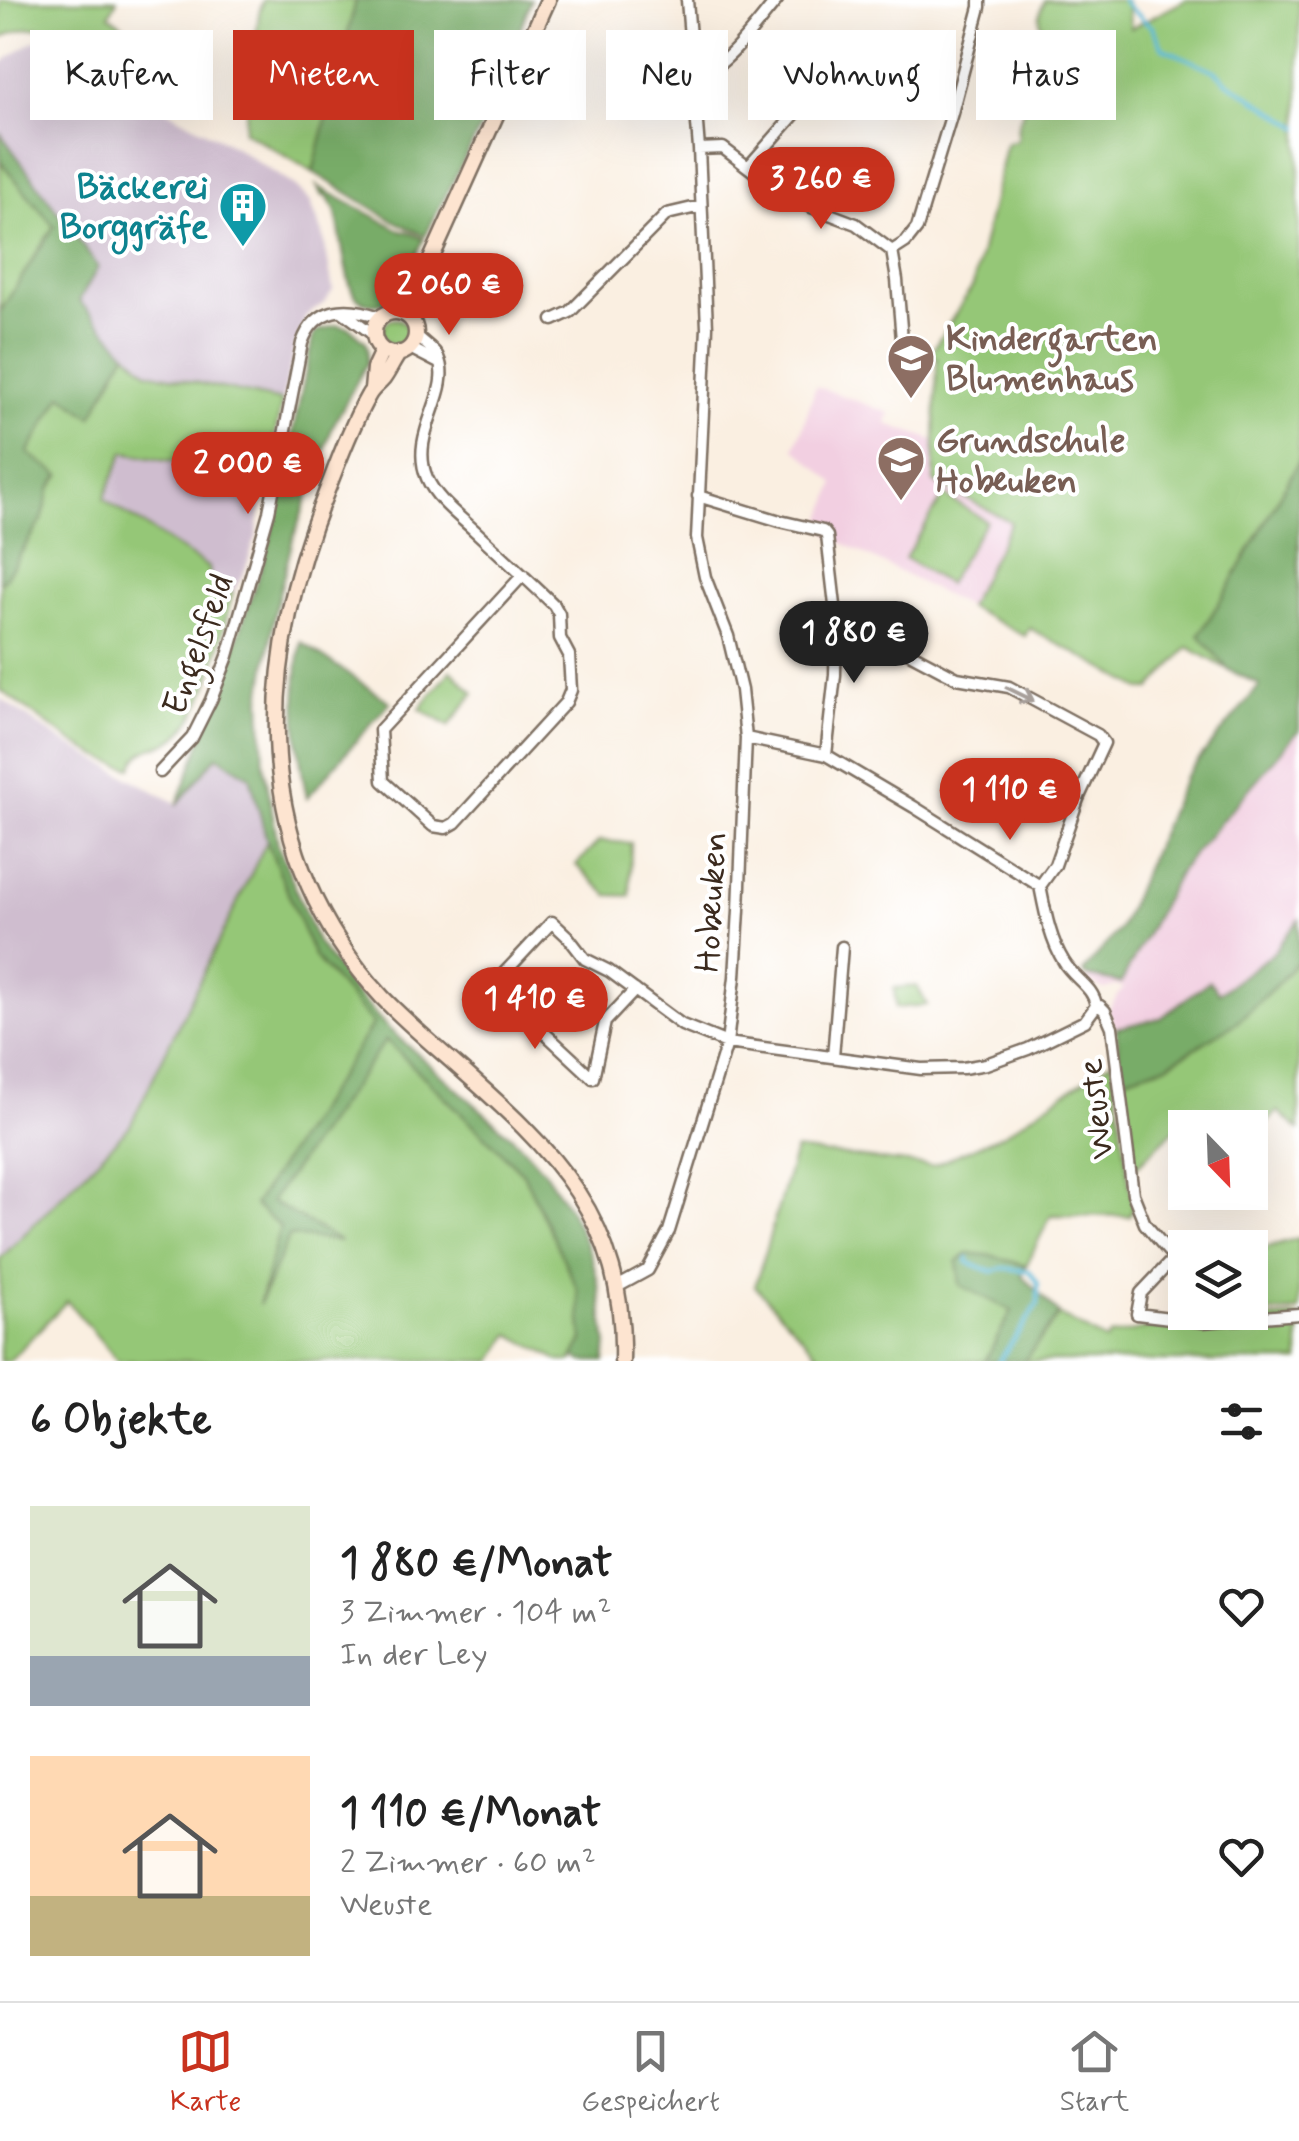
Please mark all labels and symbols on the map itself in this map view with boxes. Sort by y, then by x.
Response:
pin: 3 260 € [729,147,913,232]
place label: Bäckerei Borggräfe [60,165,208,255]
building icon: Bäckerei Borggräfe [217,180,269,248]
pin: 2 060 € [357,253,541,338]
place label: Kindergarten Blumenhaus [946,317,1158,403]
school or university icon: Kindergarten Blumenhaus [885,332,937,400]
place label: Grundschule Hobeuken [936,419,1126,505]
pin: 2 000 € [156,432,340,517]
school or university icon: Grundschule Hobeuken [875,434,927,502]
street label: Engelsfeld [152,568,249,723]
pin: 1 880 € [762,601,946,686]
one-way arrow [1004,686,1034,705]
pin: 1 110 € [918,758,1102,843]
street label: Hobeuken [685,831,739,974]
pin: 1 410 € [443,967,627,1052]
street label: Weuste [1068,1056,1126,1162]
north arrow [1168,1110,1268,1210]

